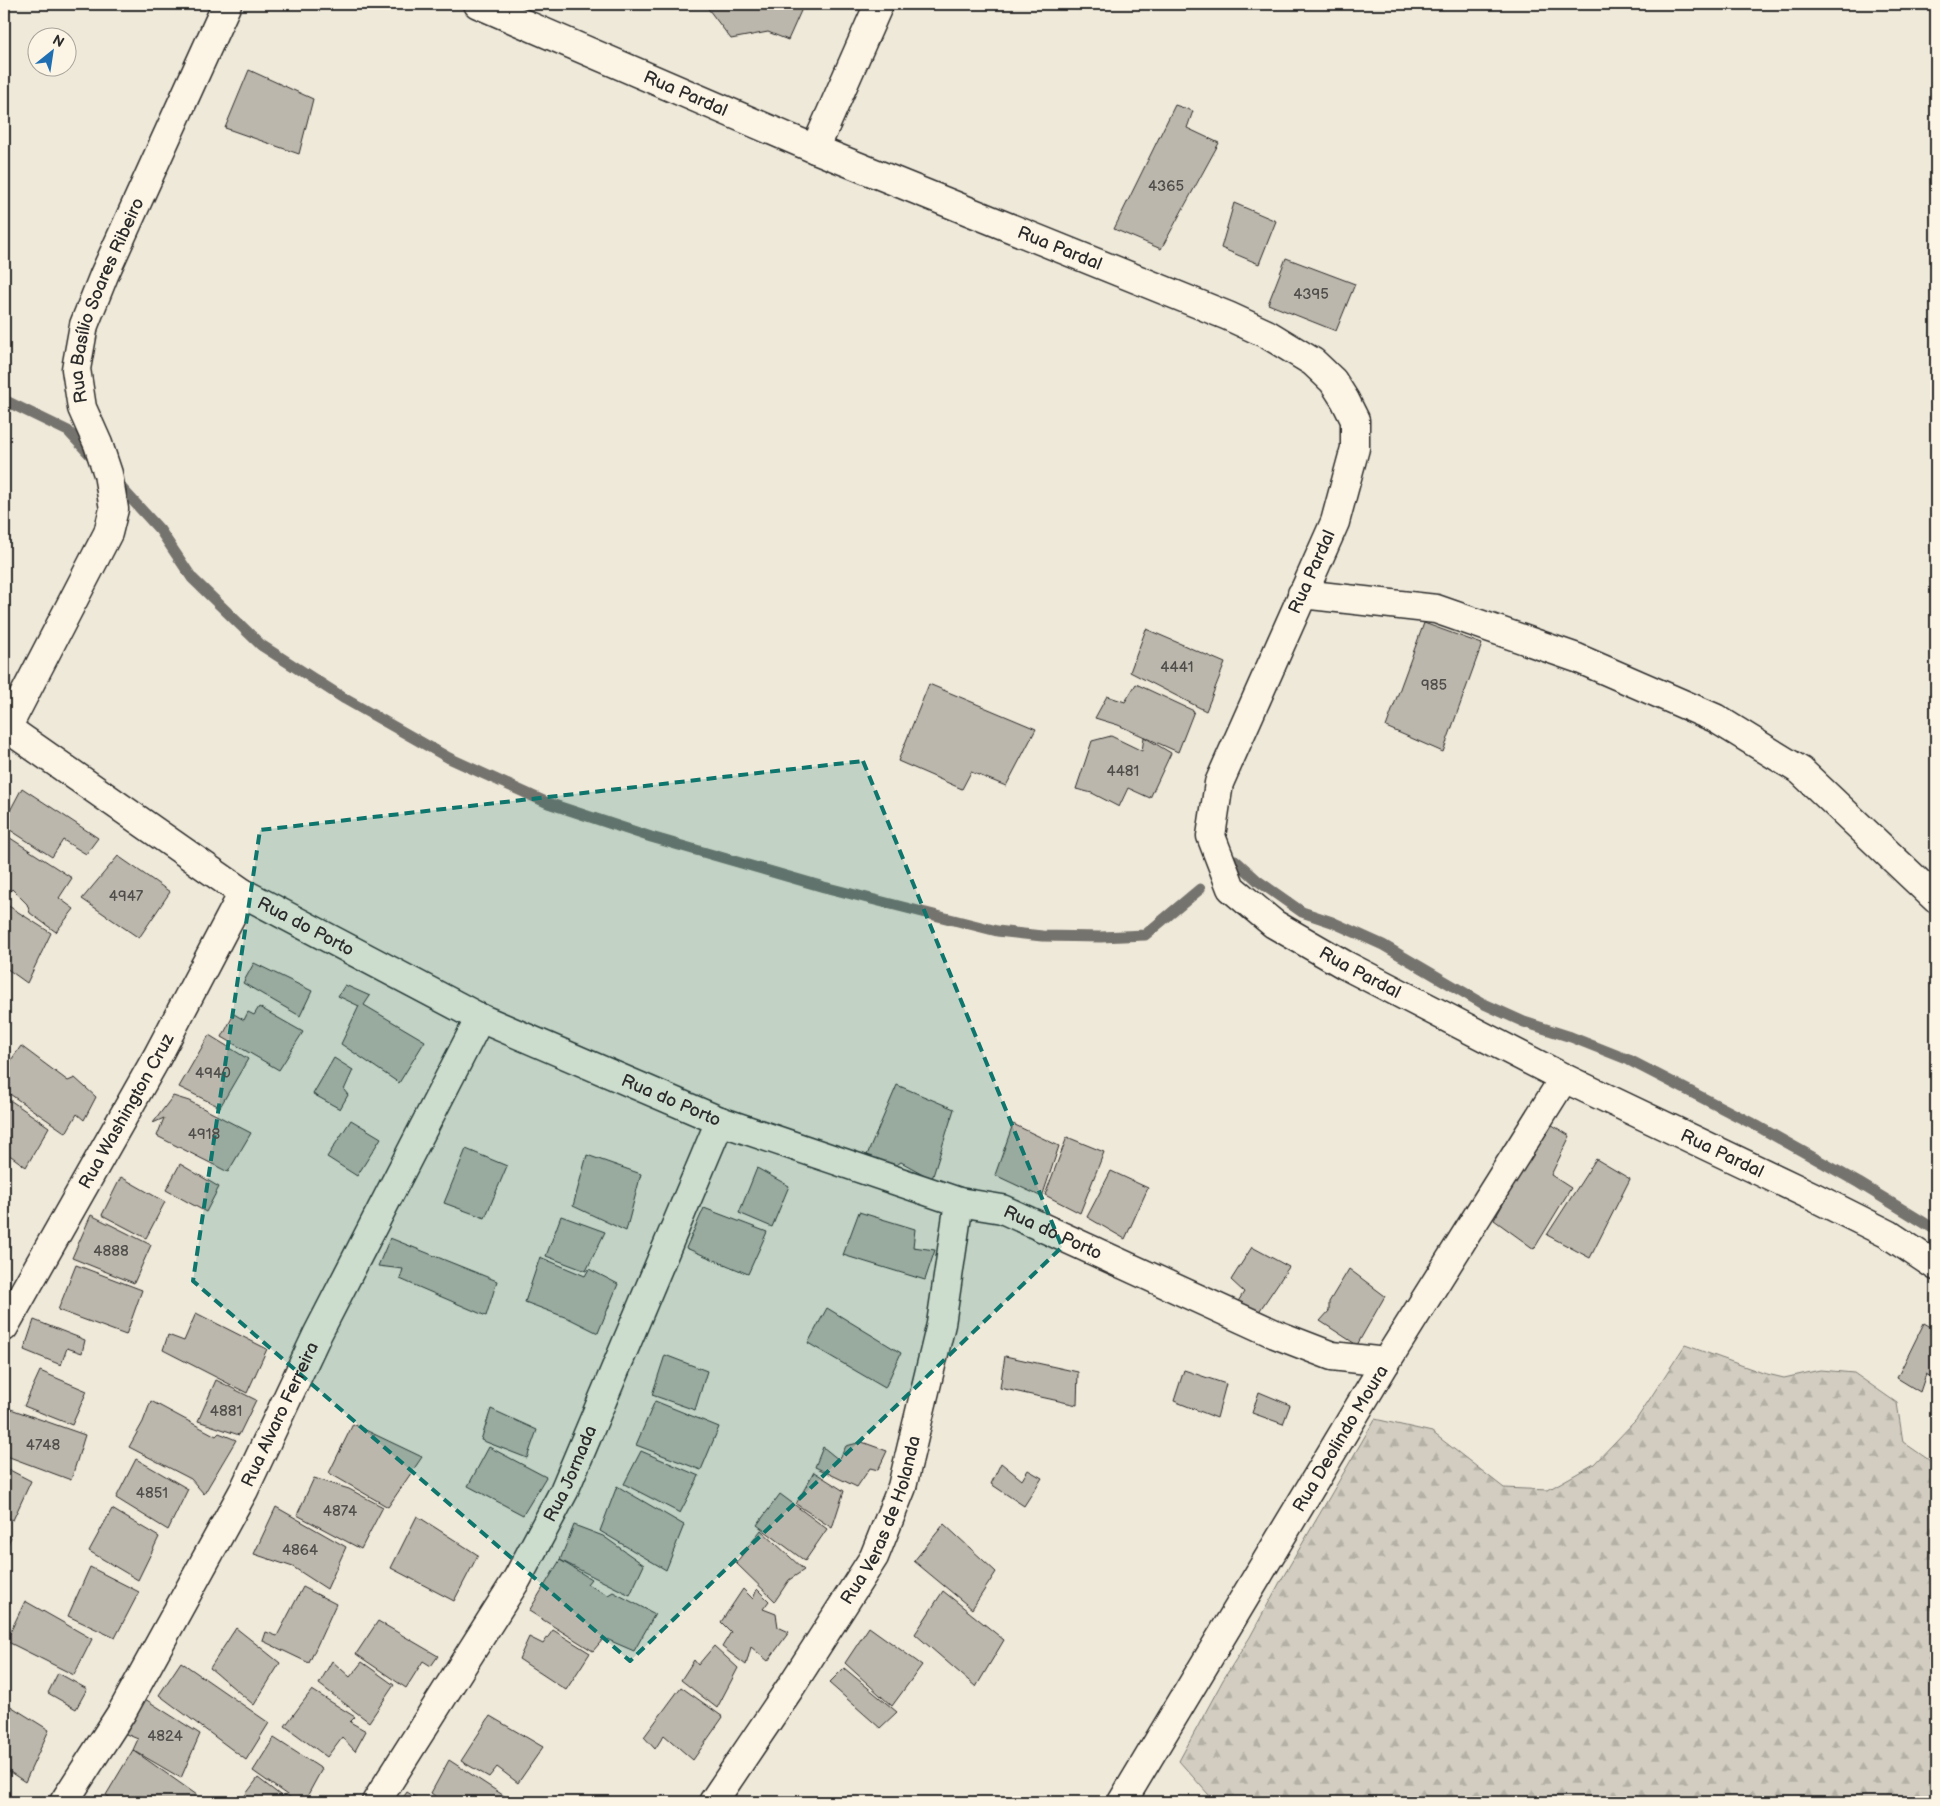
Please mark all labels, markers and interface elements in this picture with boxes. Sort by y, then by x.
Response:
north arrow [28,28,78,78]
text: N [49,31,67,51]
street label: Rua Pardal [640,66,731,121]
house number: 4365 [1148,177,1184,196]
street label: Rua Basílio Soares Ribeiro [65,194,148,405]
street label: Rua Pardal [1014,222,1105,275]
house number: 4395 [1293,285,1329,304]
street label: Rua Pardal [1284,527,1340,617]
house number: 4441 [1160,658,1194,677]
house number: 985 [1421,676,1447,695]
house number: 4481 [1107,762,1139,781]
house number: 4947 [109,887,144,906]
street label: Rua do Porto [254,892,358,960]
street label: Rua Pardal [1316,942,1404,1003]
street label: Rua Washington Cruz [74,1030,178,1192]
house number: 4940 [195,1064,231,1083]
street label: Rua do Porto [618,1069,724,1131]
house number: 4918 [188,1125,220,1144]
street label: Rua Pardal [1677,1125,1767,1182]
street label: Rua do Porto [1000,1201,1106,1264]
house number: 4888 [93,1242,129,1261]
street label: Rua Alvaro Ferreira [237,1339,323,1490]
street label: Rua Deolindo Moura [1288,1361,1392,1516]
house number: 4881 [210,1402,242,1421]
street label: Rua Jornada [539,1422,601,1525]
street label: Rua Veras de Holanda [836,1434,924,1608]
house number: 4748 [26,1436,60,1455]
house number: 4851 [136,1484,168,1503]
house number: 4874 [323,1502,357,1521]
house number: 4864 [282,1541,318,1560]
house number: 4824 [147,1727,183,1746]

